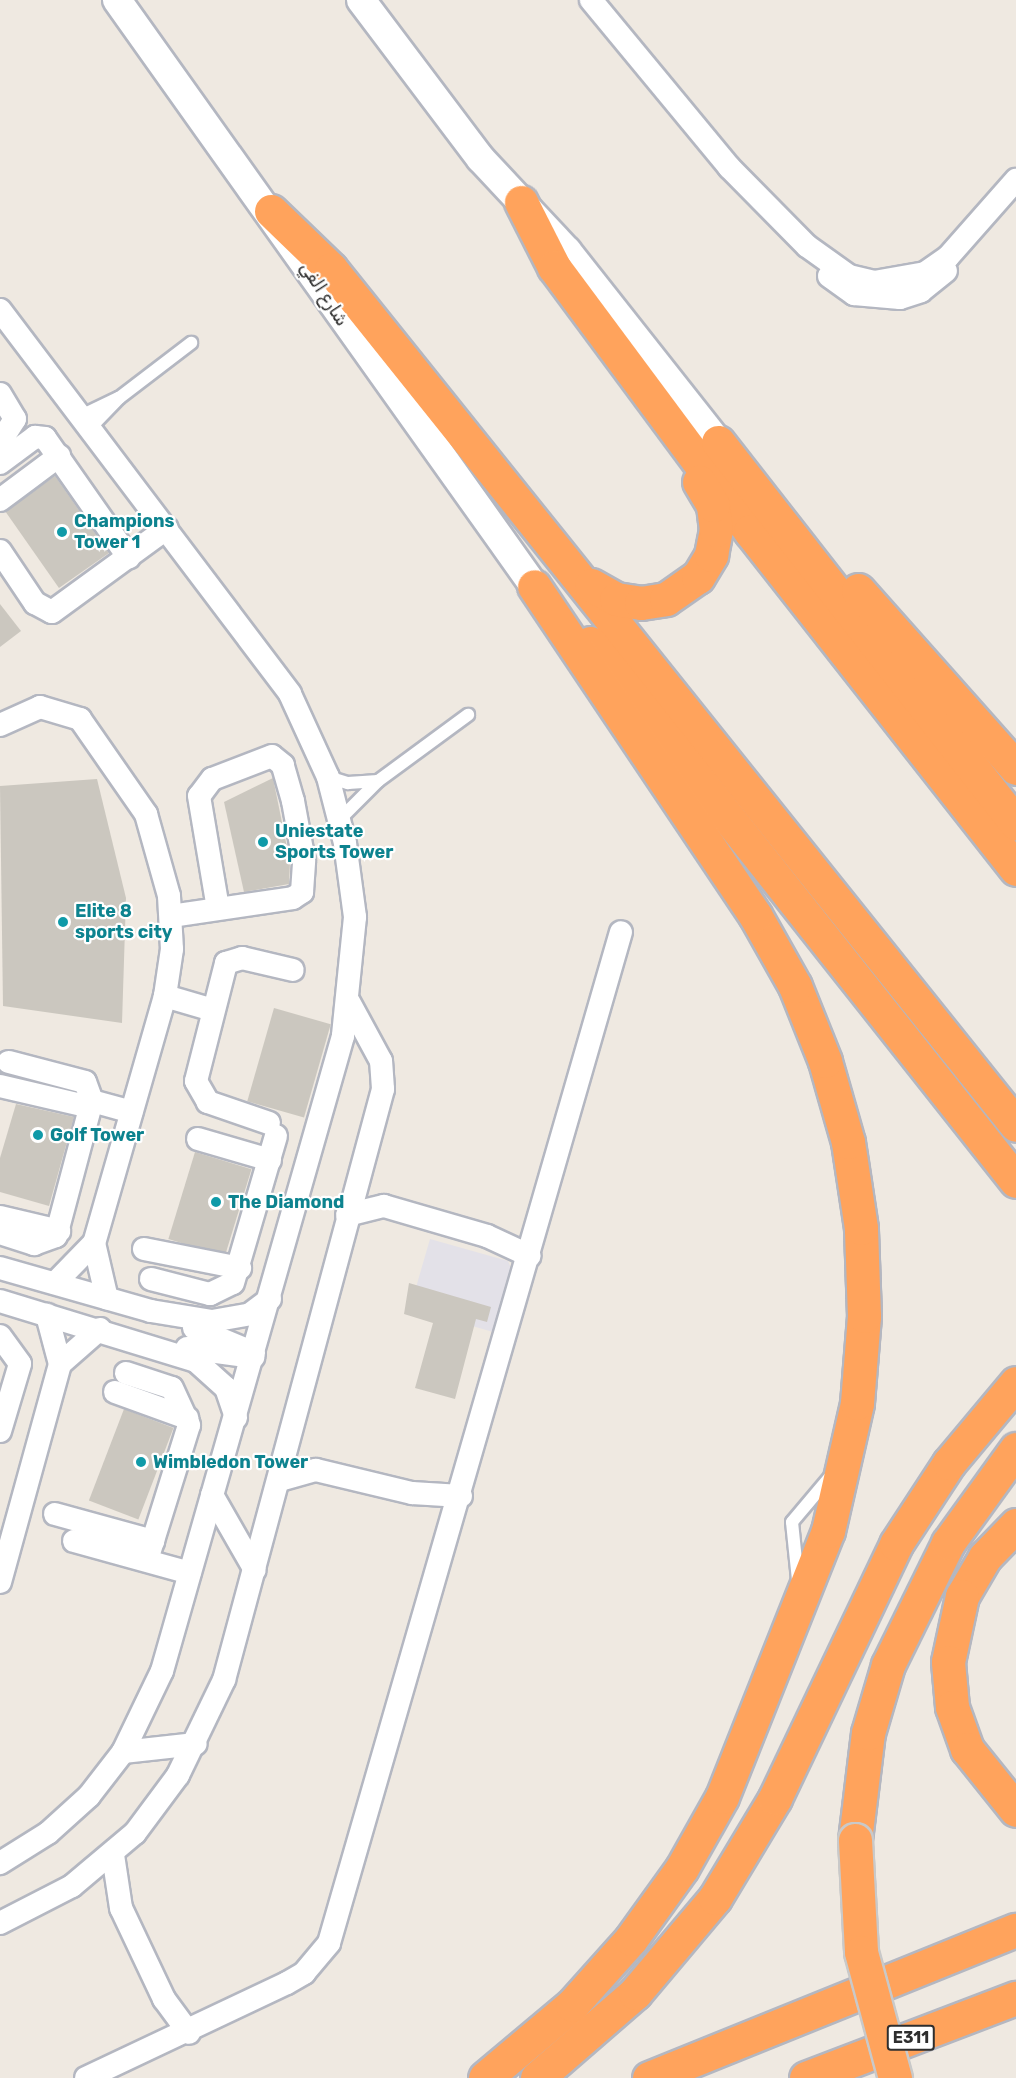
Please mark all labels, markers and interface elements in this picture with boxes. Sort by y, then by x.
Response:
street label: شارع الفي [295,258,353,330]
place label: Champions Tower 1 [74,511,174,554]
marker: Champions Tower 1 [55,525,69,539]
place label: Uniestate Sports Tower [275,821,394,864]
marker: Uniestate Sports Tower [256,835,270,849]
place label: Elite 8 sports city [75,901,173,944]
marker: Elite 8 sports city [56,915,70,929]
place label: Golf Tower [50,1124,145,1146]
marker: Golf Tower [31,1128,45,1142]
place label: The Diamond [228,1191,344,1213]
marker: The Diamond [209,1195,223,1209]
place label: Wimbledon Tower [153,1451,309,1473]
marker: Wimbledon Tower [134,1455,148,1469]
road number: E311 [886,2025,936,2051]

